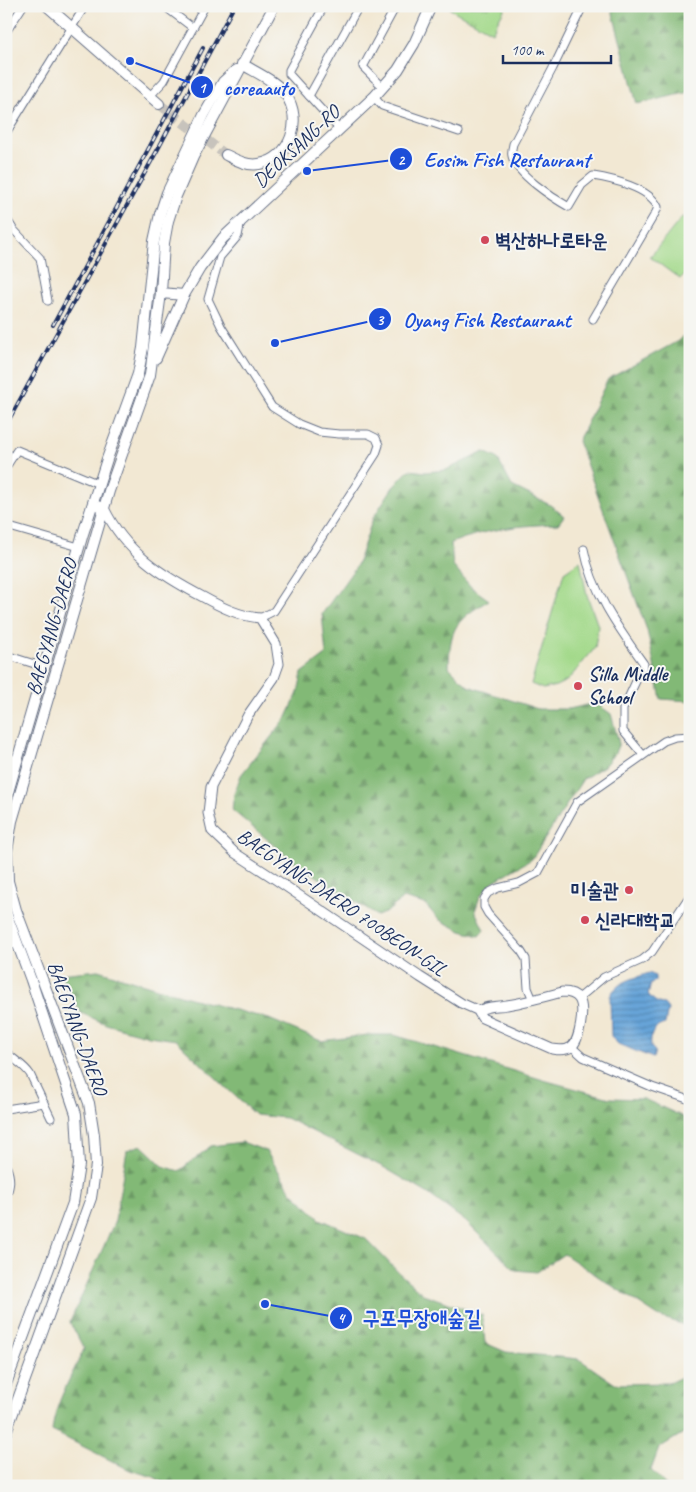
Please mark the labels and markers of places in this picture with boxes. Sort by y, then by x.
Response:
callout: coreaauto [189,69,304,105]
callout: Eosim Fish Restaurant [389,141,600,177]
place label: 벽산하나로타운 [495,228,608,253]
marker: 벽산하나로타운 [479,234,491,246]
callout: Oyang Fish Restaurant [368,301,581,337]
place label: Silla Middle School [588,662,670,710]
marker: Silla Middle School [572,680,584,692]
place label: 미술관 [571,878,619,903]
marker: 미술관 [623,884,635,896]
place label: 신라대학교 [595,908,675,933]
marker: 신라대학교 [579,914,591,926]
callout: 구포무장애숲길 [328,1300,491,1336]

